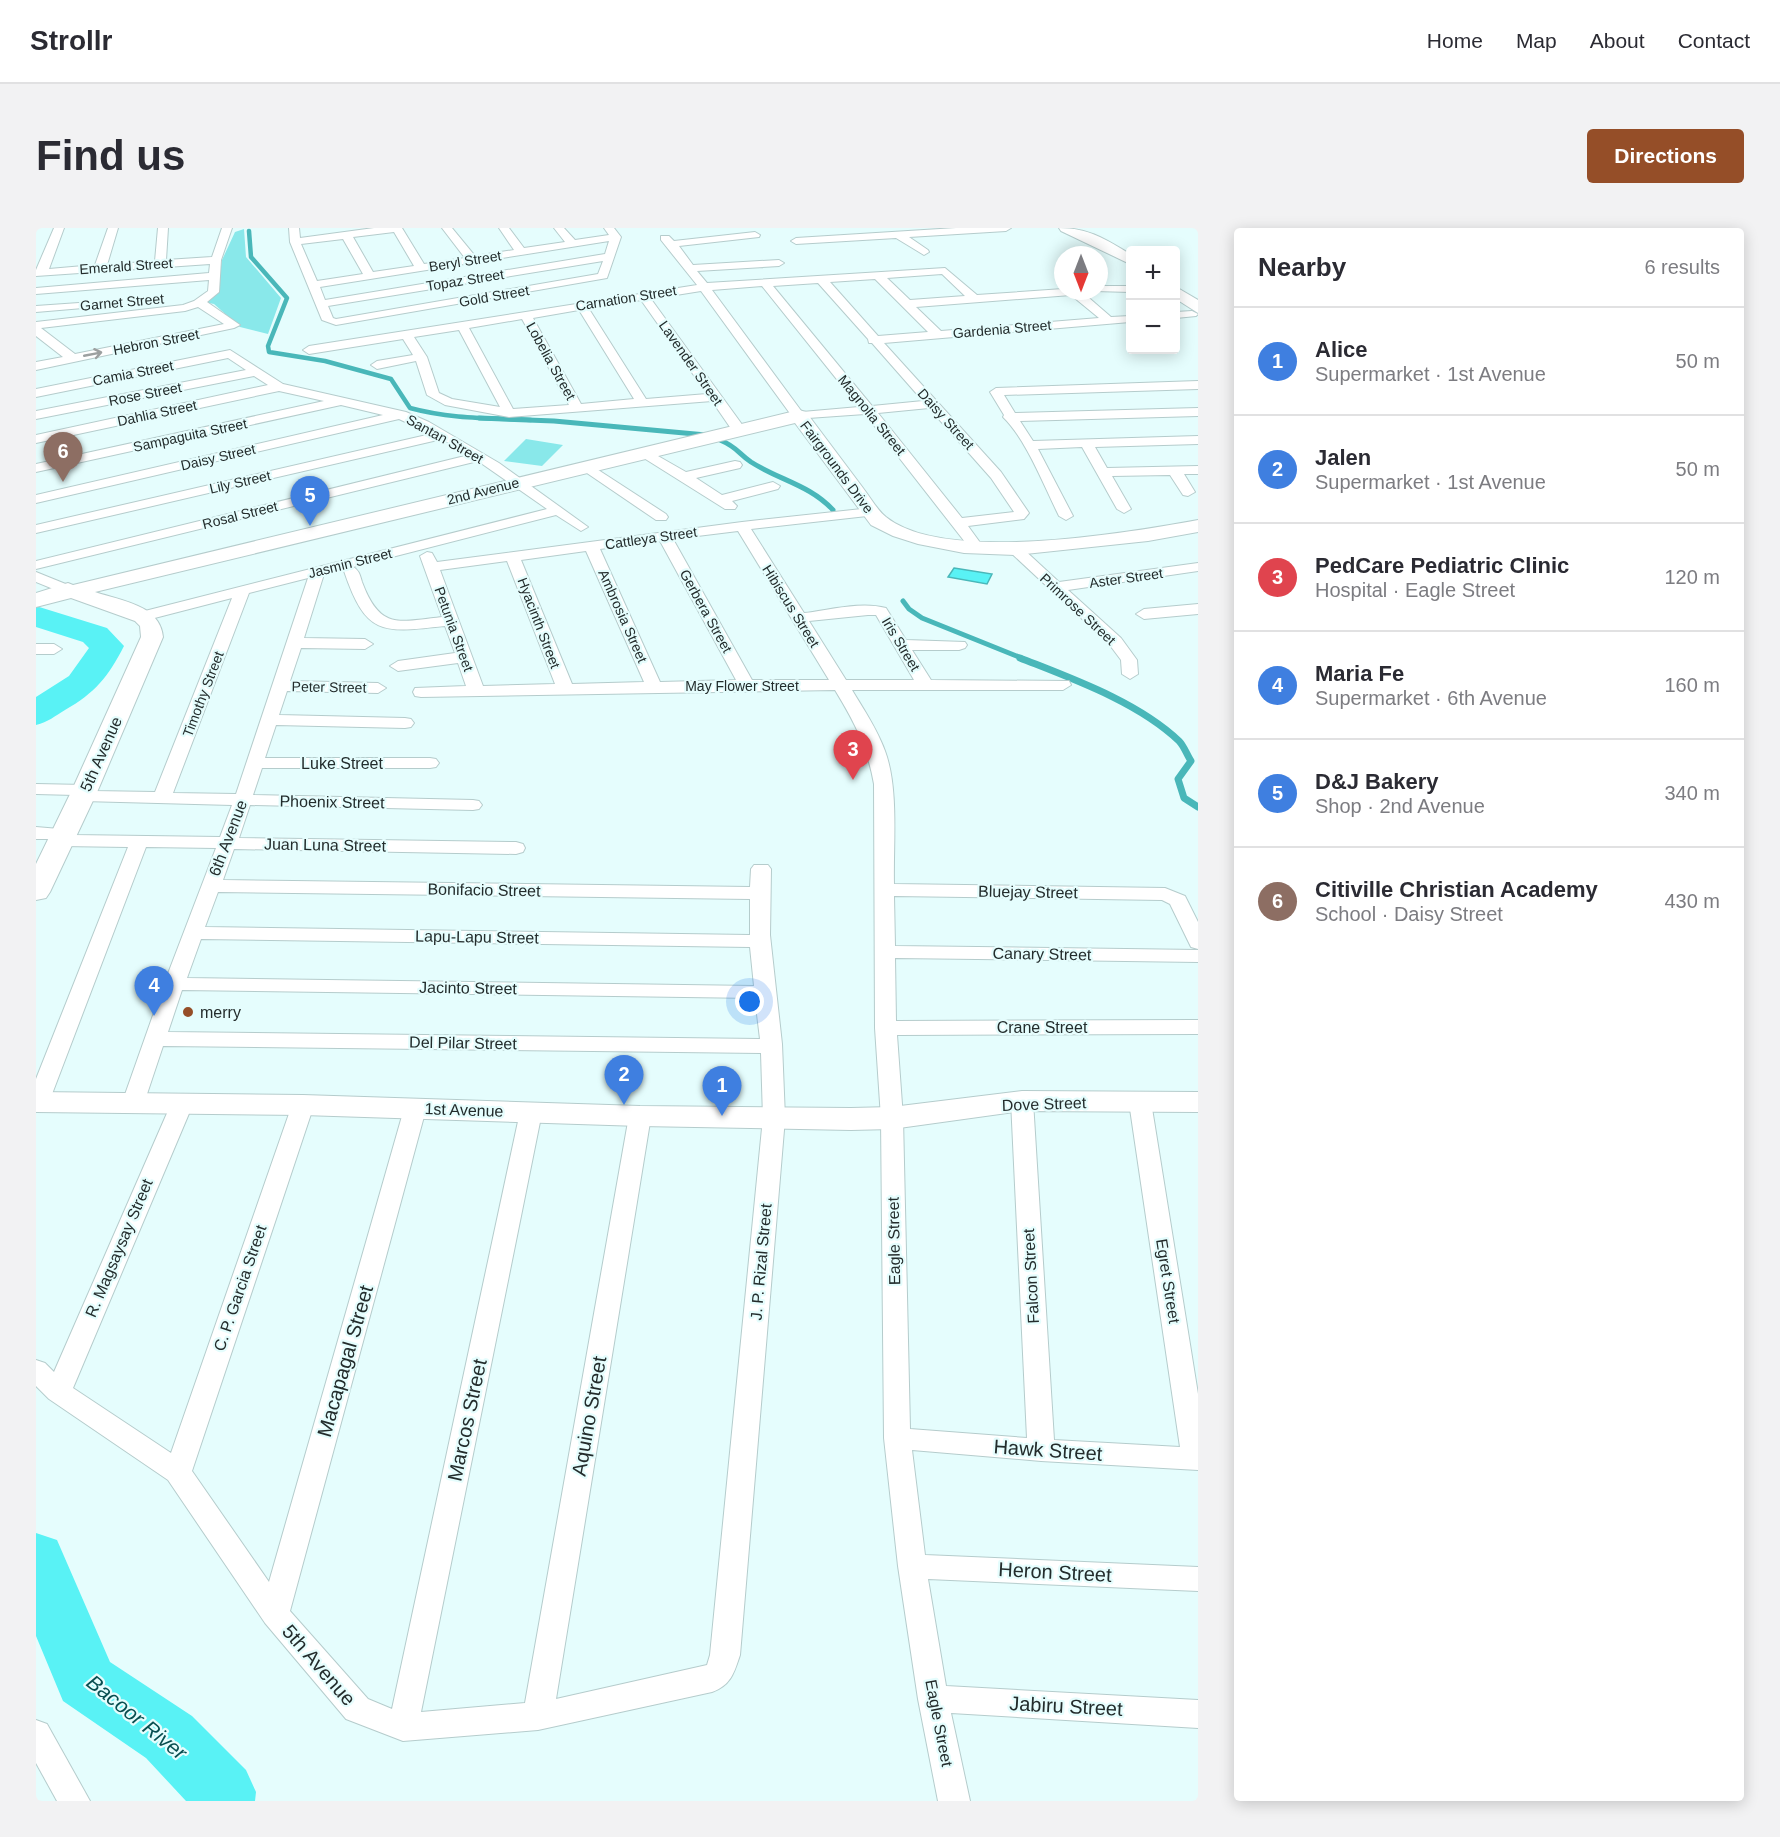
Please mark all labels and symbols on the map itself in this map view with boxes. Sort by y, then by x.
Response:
north arrow [1054,246,1108,300]
street label: Beryl Street [428,247,502,275]
street label: Emerald Street [79,255,173,277]
street label: Topaz Street [425,266,505,294]
street label: Gold Street [458,282,530,310]
street label: Carnation Street [574,282,678,314]
street label: Garnet Street [79,290,165,314]
street label: Gardenia Street [952,317,1052,341]
street label: Lavender Street [656,318,726,408]
street label: Lobelia Street [523,319,579,403]
street label: Hebron Street [112,326,200,358]
one-way arrow [83,348,103,359]
street label: Camia Street [91,357,175,389]
street label: Magnolia Street [835,372,909,458]
street label: Rose Street [107,379,183,409]
street label: Daisy Street [915,385,978,453]
street label: Dahlia Street [116,397,198,429]
street label: Santan Street [404,411,486,467]
street label: Sampaguita Street [132,415,248,455]
street label: Fairgrounds Drive [797,418,877,516]
pin: 6 [44,432,82,482]
street label: Daisy Street [179,441,257,473]
street label: Lily Street [208,467,272,497]
street label: 2nd Avenue [445,474,521,508]
pin: 5 [290,476,330,526]
street label: Rosal Street [201,498,279,532]
street label: Cattleya Street [604,524,698,552]
street label: Jasmin Street [307,545,394,581]
street label: Hibiscus Street [759,562,823,650]
street label: Aster Street [1088,565,1164,591]
street label: Ambrosia Street [595,567,651,665]
street label: Gerbera Street [677,567,735,655]
street label: Primrose Street [1037,570,1119,648]
street label: Hyacinth Street [514,575,564,671]
street label: Petunia Street [431,585,477,674]
street label: Iris Street [879,614,923,674]
street label: Timothy Street [179,649,227,739]
street label: Peter Street [292,678,367,696]
street label: May Flower Street [685,678,799,694]
street label: 5th Avenue [77,714,125,794]
pin: 3 [834,730,872,780]
street label: Luke Street [301,755,383,772]
street label: Phoenix Street [279,793,385,811]
street label: 6th Avenue [206,798,250,878]
street label: Juan Luna Street [264,835,387,855]
street label: Bonifacio Street [427,881,541,899]
street label: Bluejay Street [978,883,1079,901]
street label: Lapu-Lapu Street [415,927,540,947]
street label: Canary Street [992,945,1092,963]
pin: 4 [134,966,174,1016]
street label: Jacinto Street [419,979,518,997]
your location [735,987,764,1016]
place label: merry [200,1004,241,1021]
marker: merry [181,1005,195,1019]
street label: Crane Street [997,1019,1088,1036]
street label: Del Pilar Street [409,1034,517,1052]
pin: 2 [604,1056,644,1105]
pin: 1 [702,1066,742,1116]
street label: Dove Street [1001,1094,1087,1114]
street label: 1st Avenue [424,1100,504,1120]
street label: R. Magsaysay Street [82,1176,156,1320]
street label: Eagle Street [885,1196,903,1285]
street label: J. P. Rizal Street [747,1202,775,1321]
street label: C. P. Garcia Street [210,1222,270,1353]
street label: Falcon Street [1020,1227,1042,1324]
street label: Egret Street [1153,1238,1183,1325]
street label: Macapagal Street [313,1282,377,1439]
street label: Aquino Street [568,1354,610,1478]
street label: Marcos Street [443,1356,491,1483]
street label: Hawk Street [993,1435,1104,1465]
street label: Heron Street [998,1558,1113,1586]
street label: 5th Avenue [278,1620,360,1710]
water label: Bacoor River [83,1670,192,1765]
street label: Eagle Street [922,1678,956,1768]
street label: Jabiru Street [1009,1692,1124,1720]

